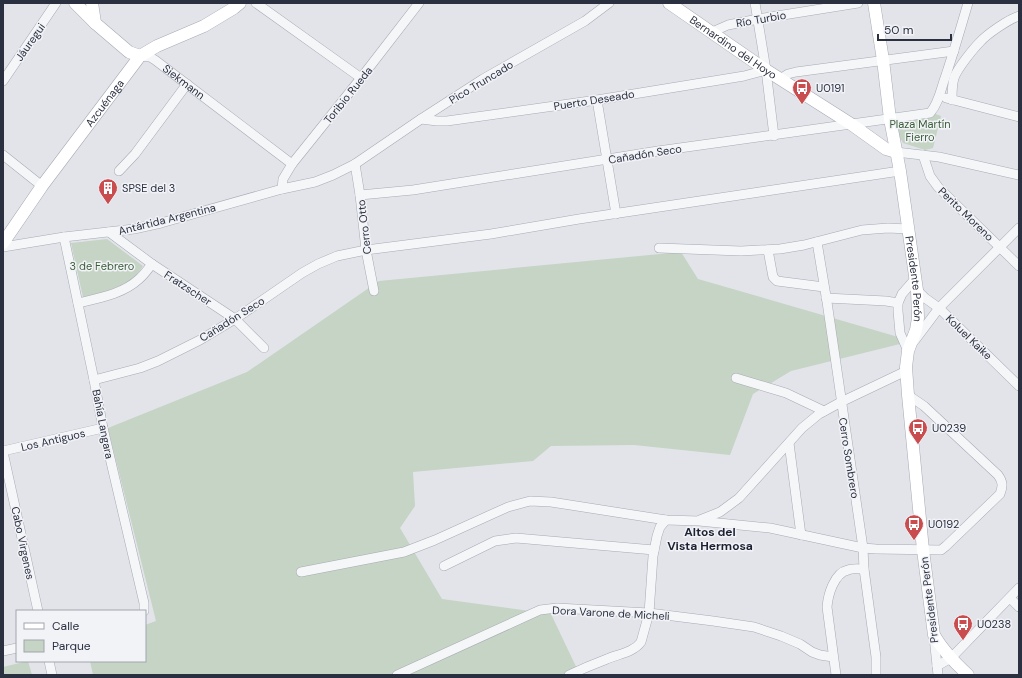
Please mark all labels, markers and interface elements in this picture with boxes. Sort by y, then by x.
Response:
street label: Río Turbio [735,8,787,30]
street label: Bernardino del Hoyo [687,12,779,82]
scale bar [878,16,951,42]
street label: Jáuregui [12,20,48,64]
text: 50 m [884,22,913,38]
street label: Pico Truncado [446,57,516,107]
street label: Siekmann [160,61,208,102]
street label: Toribio Rueda [321,64,375,126]
street label: Azcuénaga [82,77,127,129]
bus stop icon: U0191 [791,77,813,105]
place label: U0191 [816,81,844,95]
street label: Puerto Deseado [553,87,635,113]
park label: Plaza Martín Fierro [889,117,951,144]
street label: Cañadón Seco [607,141,683,167]
building icon: SPSE del 3 [97,177,119,205]
place label: SPSE del 3 [122,181,175,195]
street label: Perito Moreno [935,184,997,244]
street label: Cerro Otto [354,199,374,255]
street label: Antártida Argentina [117,200,217,238]
street label: Presidente Perón [902,235,925,323]
park label: 3 de Febrero [70,259,134,273]
street label: Fratzscher [162,268,214,308]
street label: Cañadón Seco [197,293,267,345]
street label: Koluel Kaike [943,311,995,363]
street label: Bahía Langara [89,388,117,460]
street label: Cerro Sombrero [836,417,862,499]
bus stop icon: U0239 [907,417,929,445]
place label: U0239 [932,421,966,435]
street label: Los Antiguos [19,426,87,454]
street label: Cabo Virgenes [8,505,38,581]
bus stop icon: U0192 [903,513,925,541]
place label: U0192 [928,517,959,531]
district label: Altos del Vista Hermosa [667,524,753,554]
street label: Presidente Perón [917,556,941,644]
street label: Dora Varone de Micheli [552,603,670,623]
legend [16,610,146,662]
bus stop icon: U0238 [952,613,974,641]
place label: U0238 [977,617,1011,631]
text: Calle [52,618,79,634]
text: Parque [52,638,91,654]

